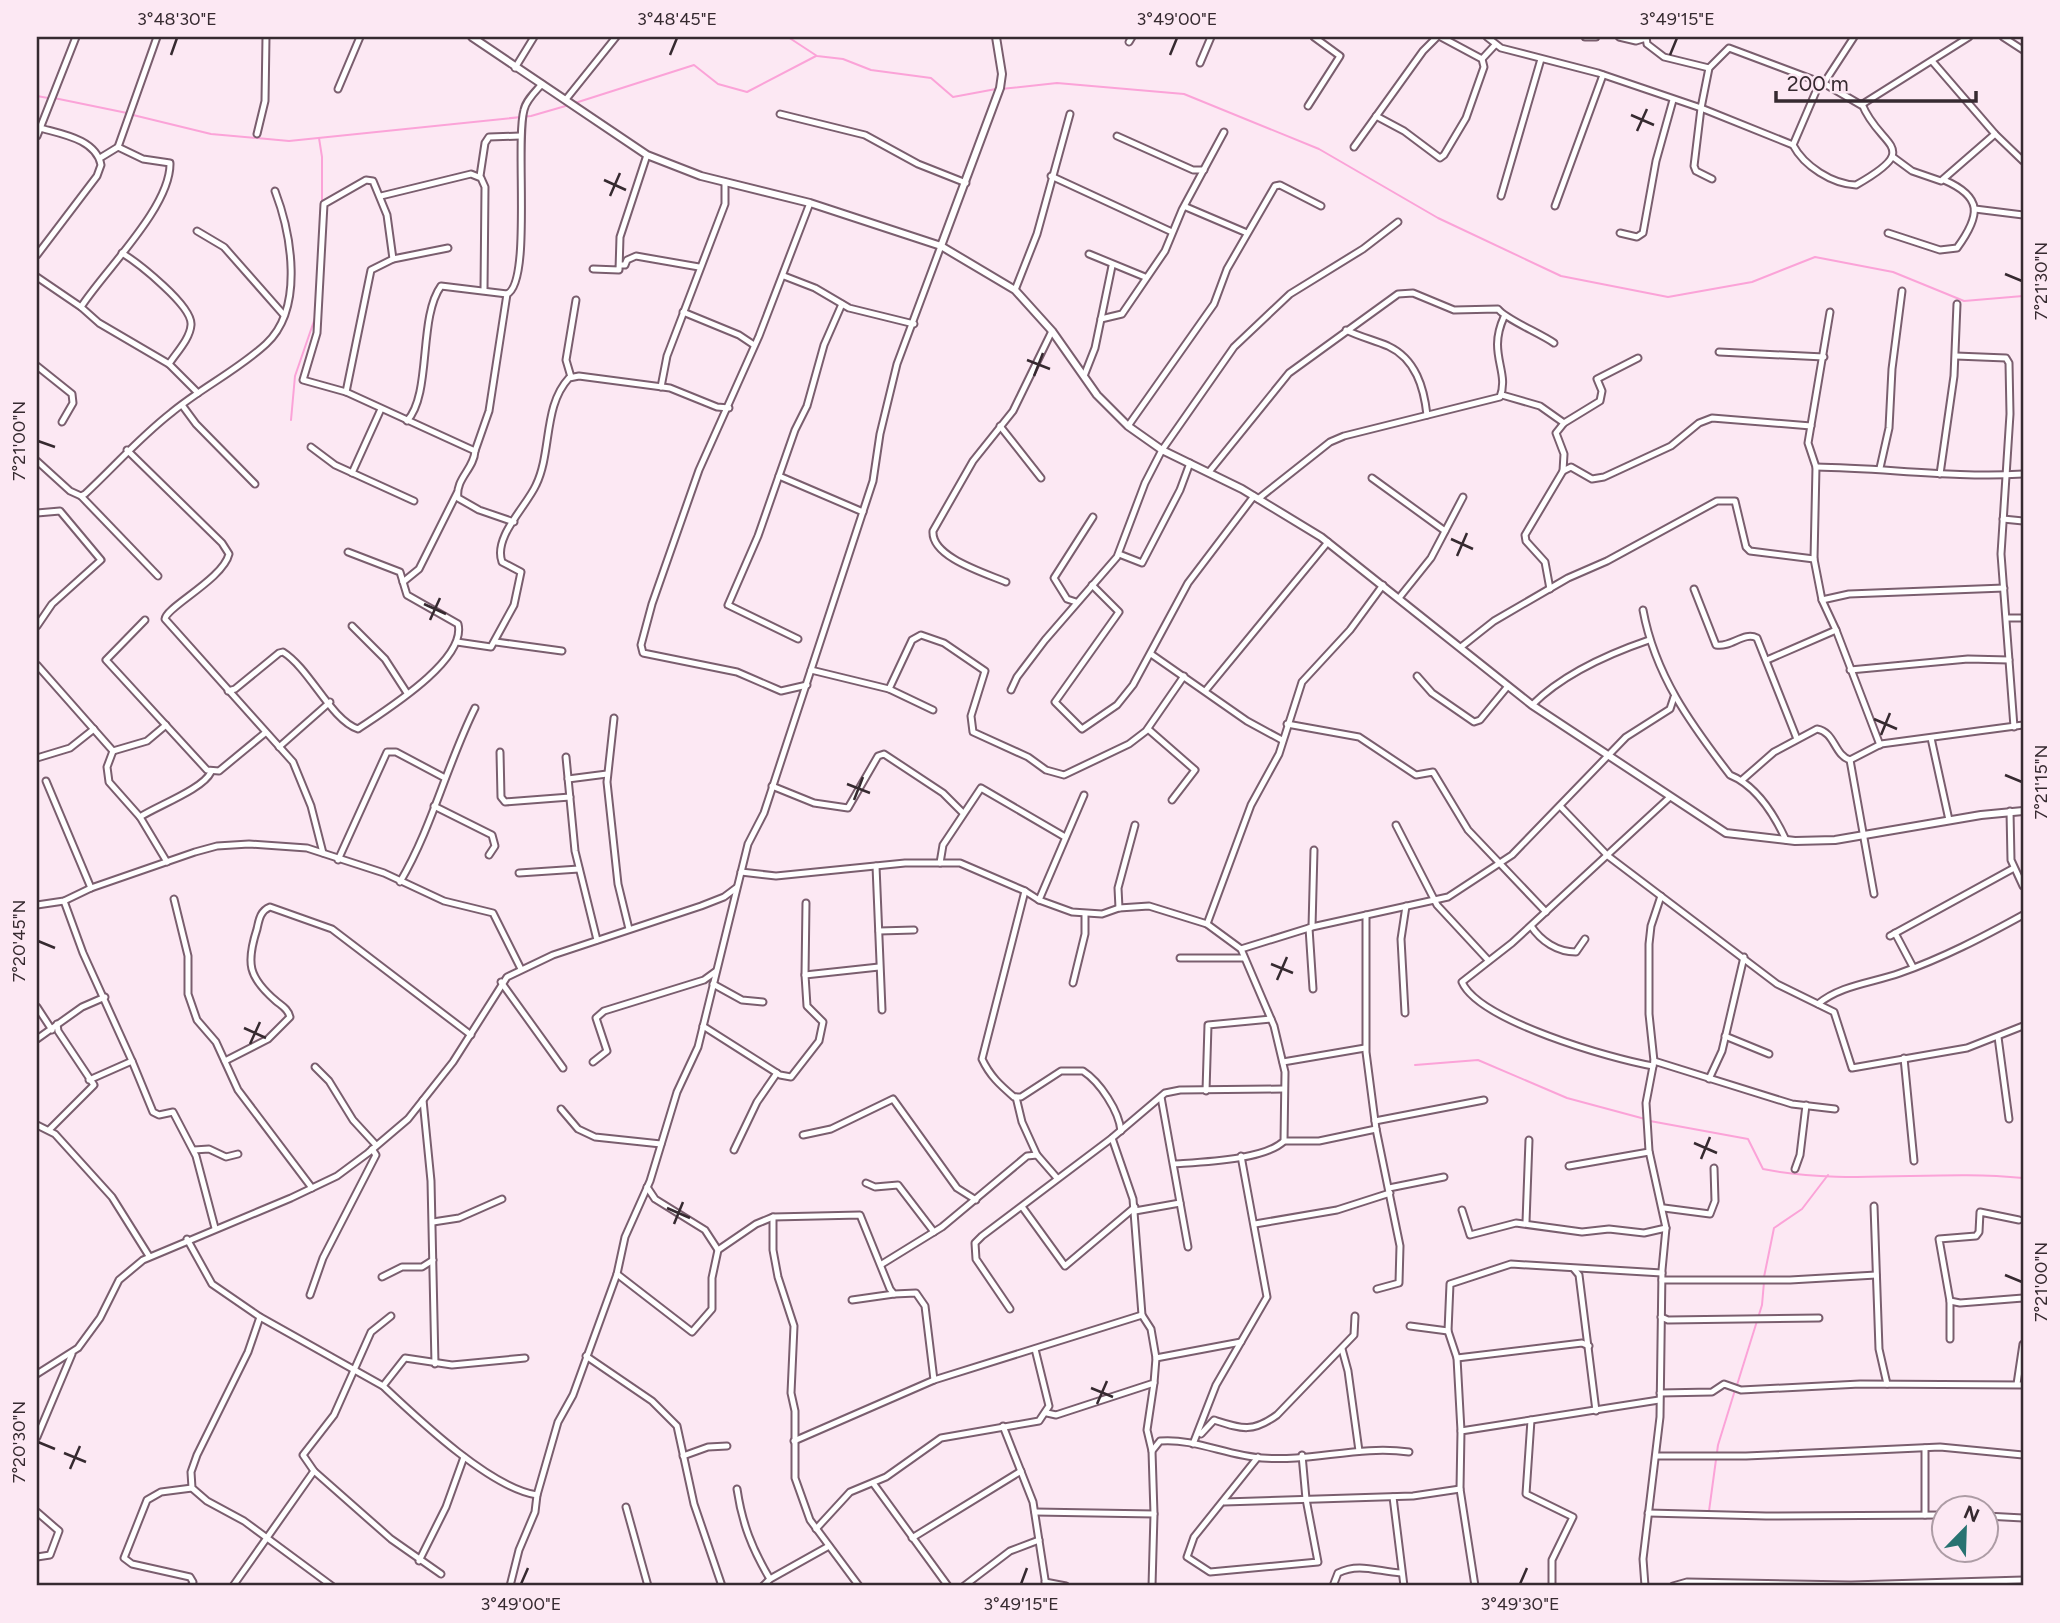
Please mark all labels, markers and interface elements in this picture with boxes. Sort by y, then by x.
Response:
text: 3°48'30"E [137,8,217,30]
text: 3°48'45"E [637,8,717,30]
text: 3°49'00"E [1137,8,1217,30]
text: 3°49'15"E [1639,8,1715,30]
scale bar [1776,60,1976,104]
text: 200 m [1787,71,1849,96]
text: 7°21'30"N [2030,242,2052,320]
text: 7°21'00"N [8,401,30,481]
text: 7°21'15"N [2030,745,2052,819]
text: 7°20'45"N [8,900,30,982]
text: 7°21'00"N [2030,1242,2052,1322]
text: 7°20'30"N [8,1401,30,1483]
north arrow [1930,1494,2000,1564]
text: N [1960,1500,1983,1527]
text: 3°49'00"E [481,1593,561,1615]
text: 3°49'15"E [983,1593,1059,1615]
text: 3°49'30"E [1480,1593,1560,1615]

